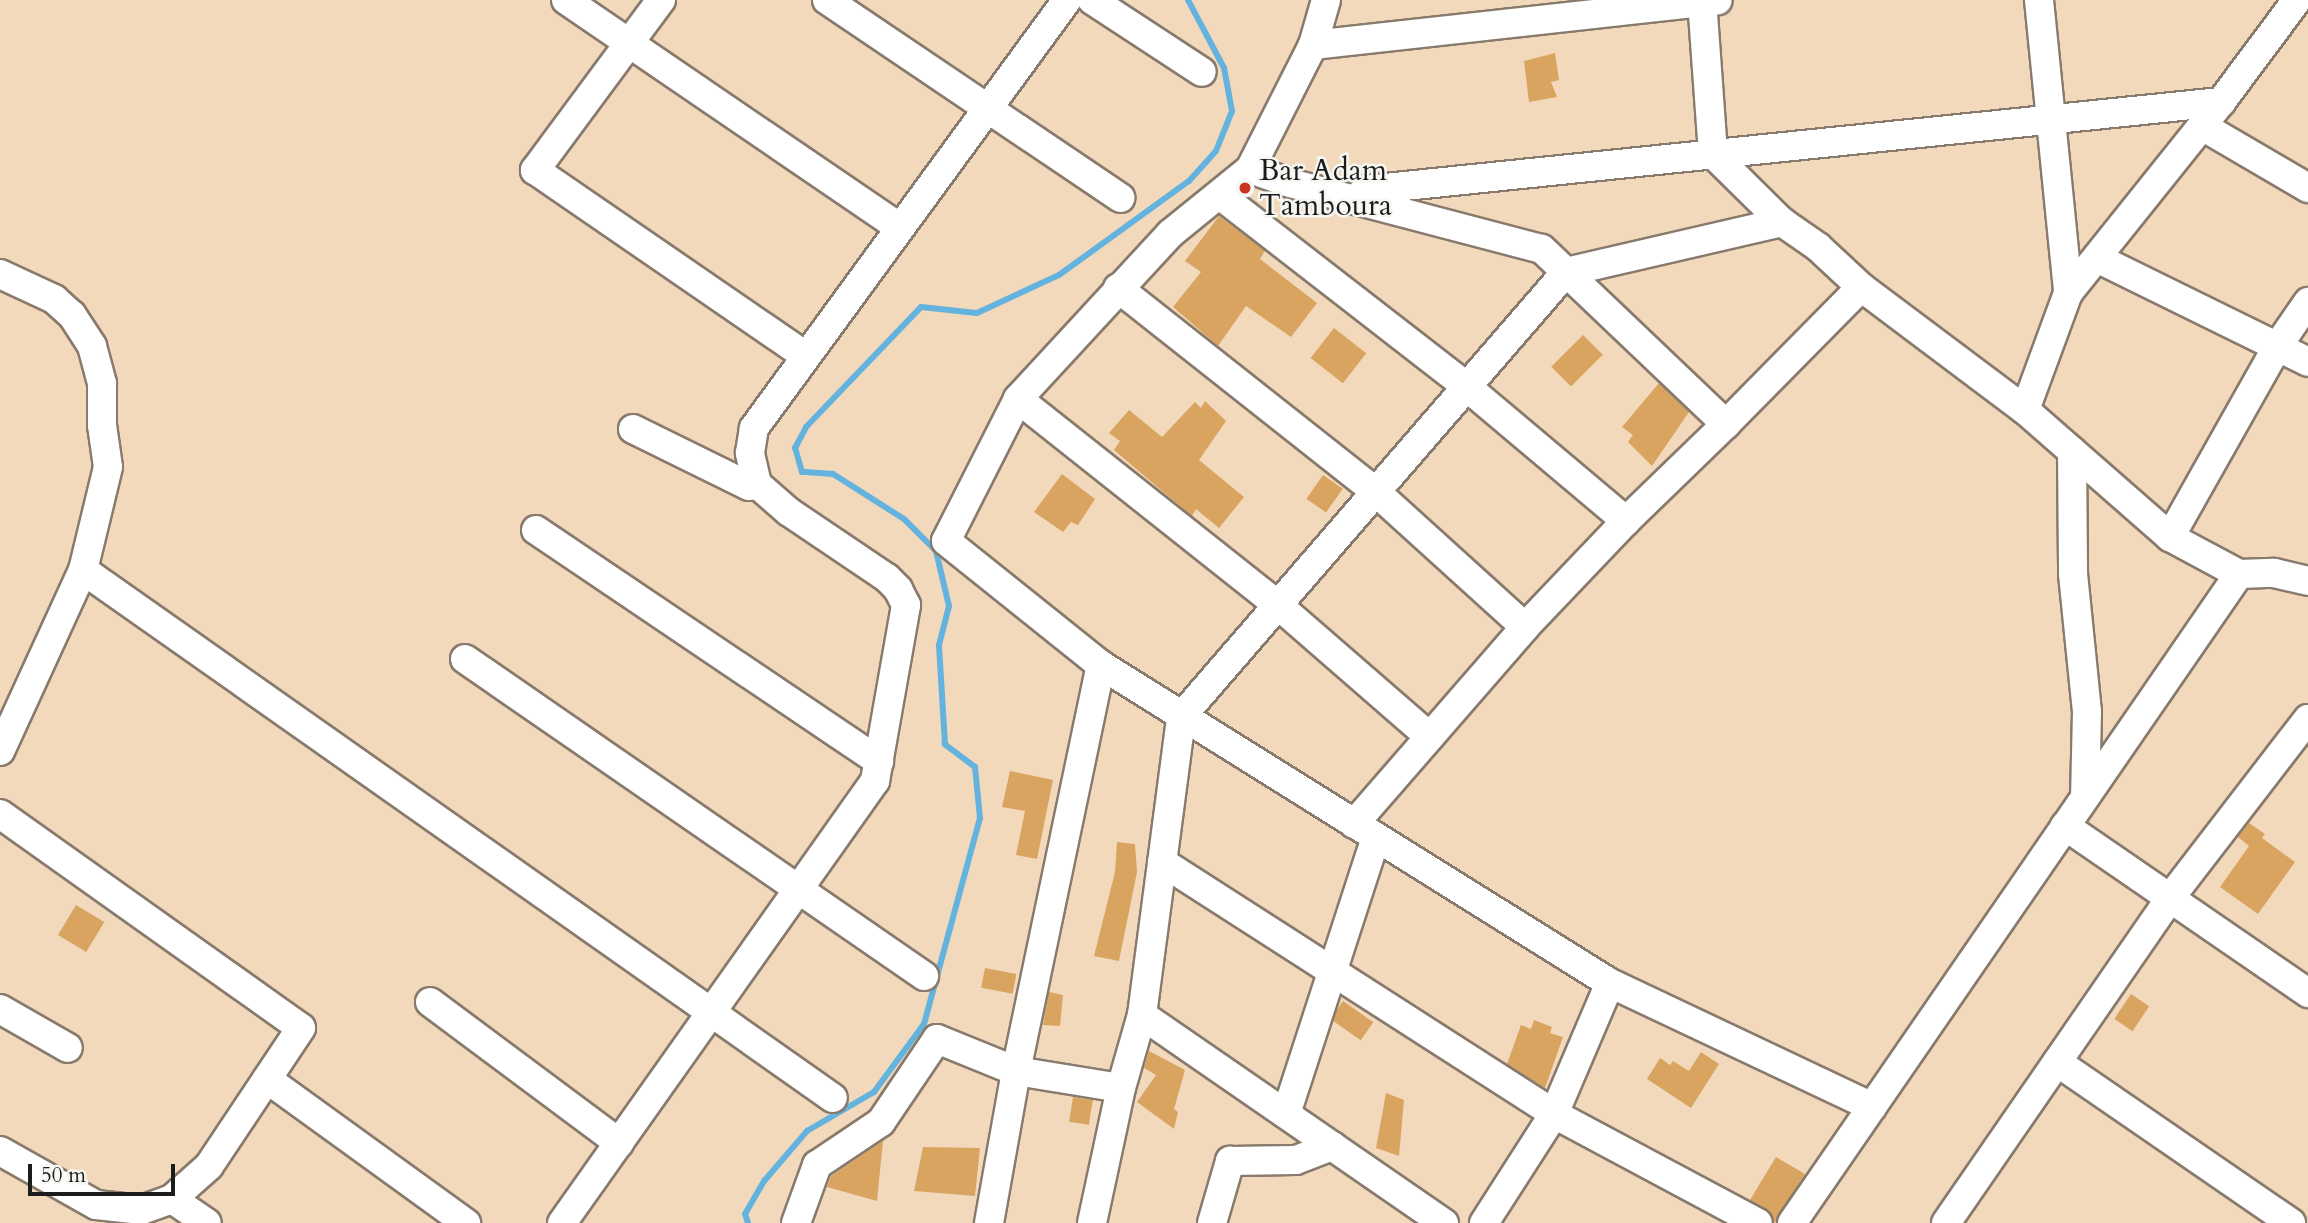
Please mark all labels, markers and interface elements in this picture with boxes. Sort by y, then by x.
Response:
place label: Bar Adam Tamboura [1259,153,1392,224]
marker: Bar Adam Tamboura [1237,180,1253,196]
scale bar [32,1150,178,1194]
text: 50 m [41,1161,86,1190]

